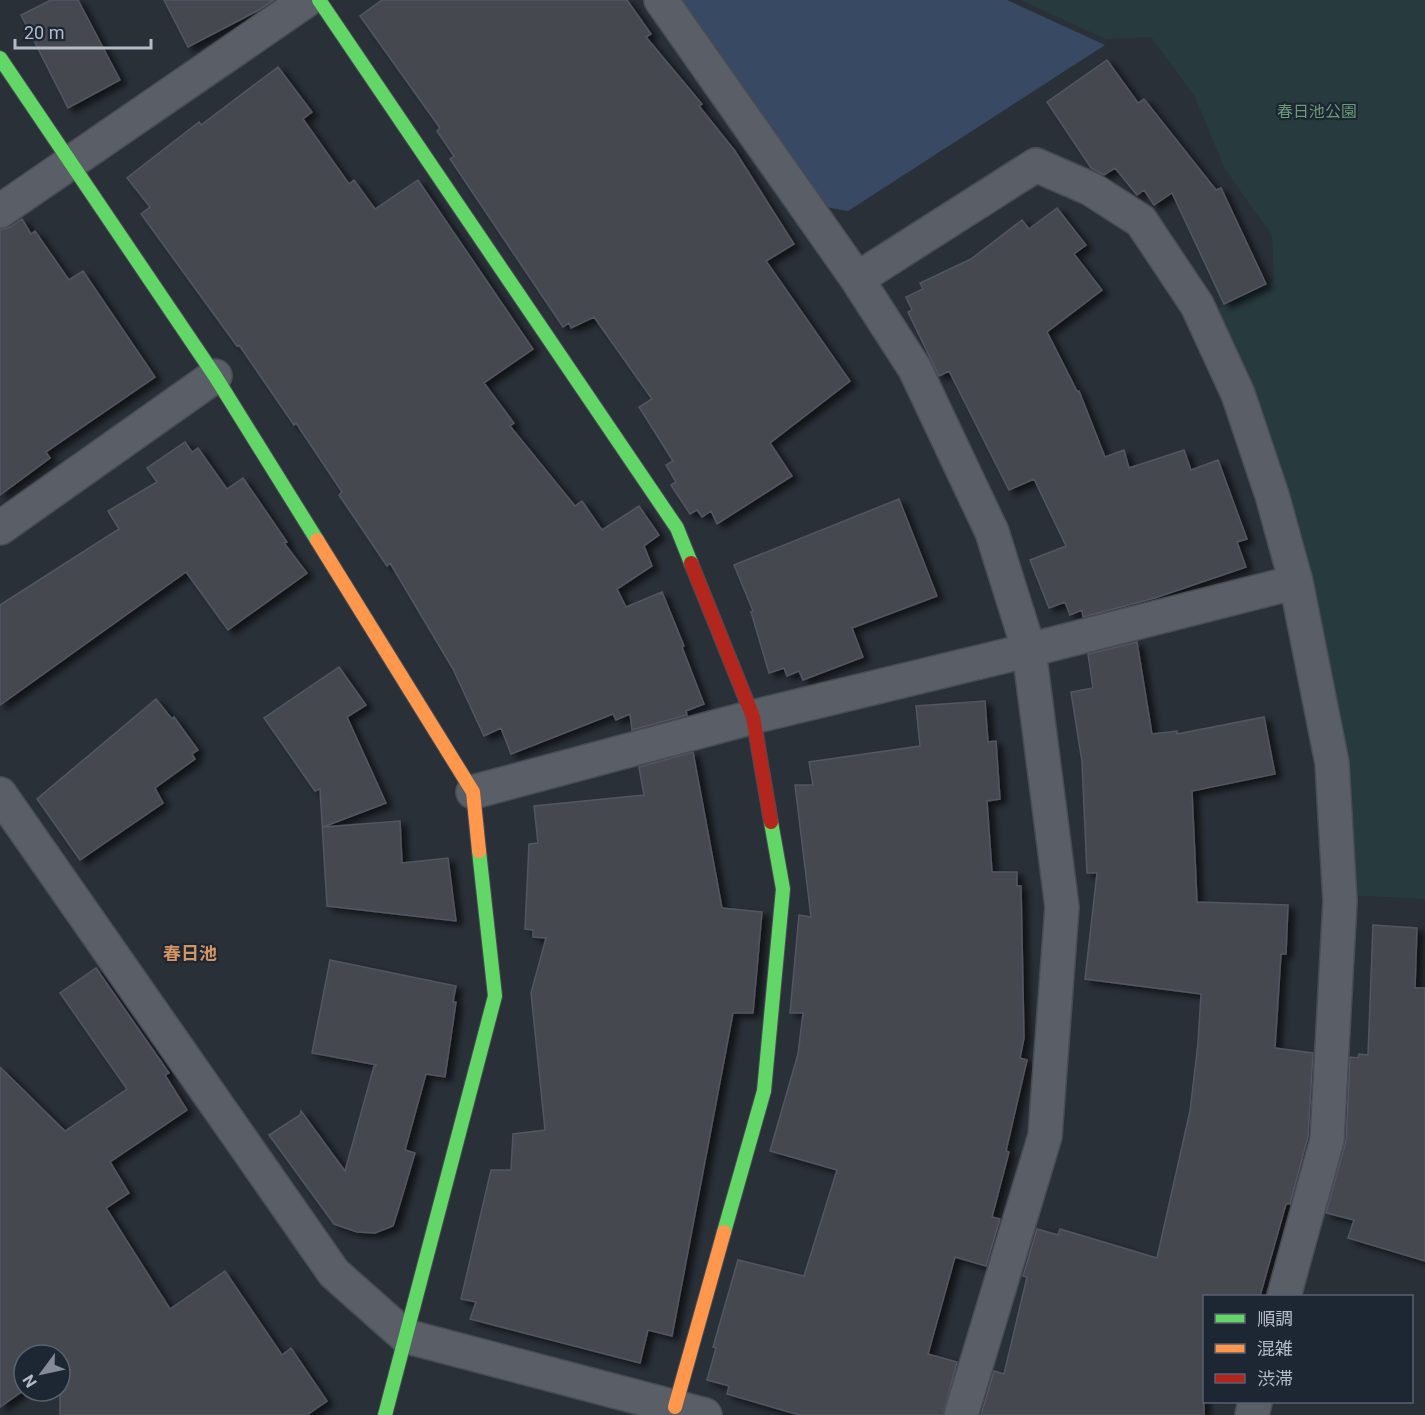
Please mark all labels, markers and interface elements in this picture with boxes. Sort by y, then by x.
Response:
scale bar [15,12,152,50]
text: 20 m [24,22,64,43]
park label: 春日池公園 [1277,102,1357,121]
district label: 春日池 [163,943,217,964]
legend [1203,1295,1413,1403]
text: 順調 [1257,1308,1293,1329]
text: 混雑 [1257,1338,1293,1359]
north arrow [12,1343,72,1403]
text: 渋滞 [1257,1368,1293,1389]
text: N [19,1371,41,1391]

